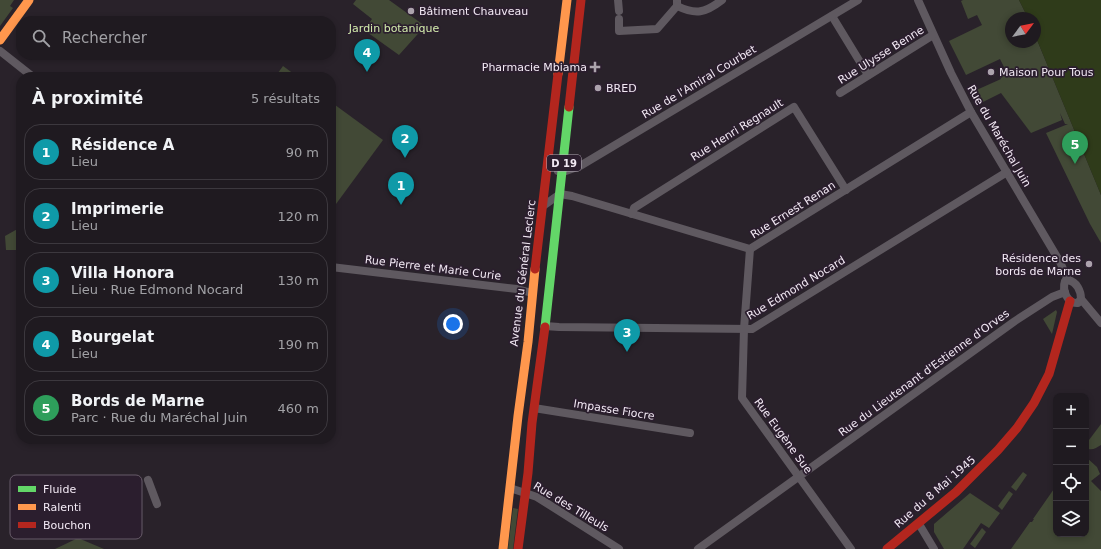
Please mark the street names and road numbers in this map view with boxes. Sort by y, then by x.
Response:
street label: Rue Ulysse Benne [836,23,927,87]
street label: Rue de l'Amiral Courbet [640,42,759,121]
street label: Rue du Maréchal Juin [964,83,1034,189]
street label: Rue Henri Regnault [688,96,786,164]
road number: D 19 [547,155,581,171]
street label: Rue Ernest Renan [748,179,838,241]
street label: Avenue du Général Leclerc [508,199,538,347]
street label: Rue Pierre et Marie Curie [364,253,502,283]
street label: Rue Edmond Nocard [745,254,847,322]
street label: Rue du Lieutenant d'Estienne d'Orves [836,307,1012,439]
street label: Rue Eugène Sue [751,396,815,476]
street label: Impasse Fiocre [573,397,656,423]
street label: Rue du 8 Mai 1945 [892,453,978,531]
street label: Rue des Tilleuls [531,479,611,535]

